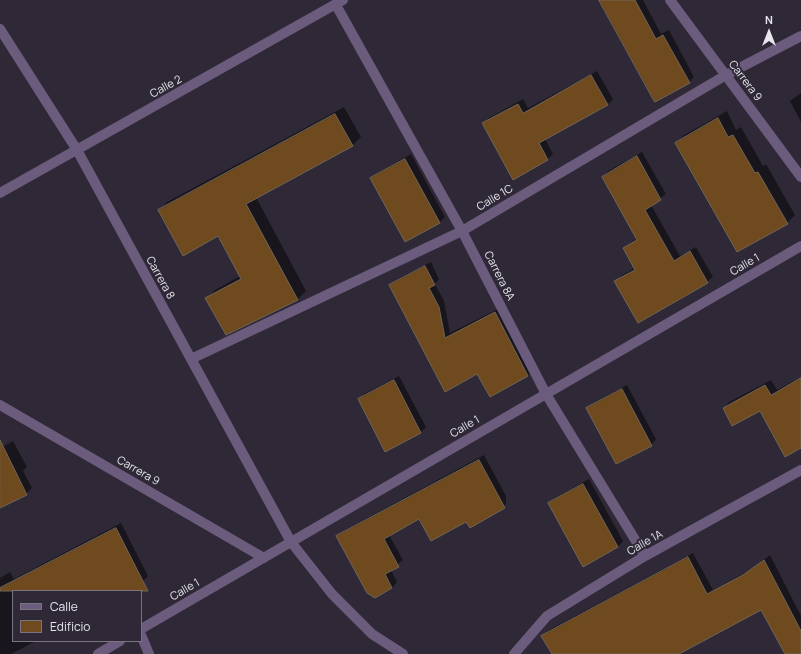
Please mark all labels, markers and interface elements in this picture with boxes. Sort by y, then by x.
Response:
north arrow [749,12,789,52]
text: N [765,12,773,27]
street label: Carrera 9 [726,58,764,104]
street label: Calle 2 [148,73,184,101]
street label: Calle 1C [474,182,516,214]
street label: Carrera 8A [481,249,517,303]
street label: Calle 1 [728,251,762,279]
street label: Carrera 8 [143,254,177,302]
street label: Calle 1 [448,413,482,441]
street label: Carrera 9 [114,454,162,488]
street label: Calle 1A [625,528,665,558]
street label: Calle 1 [168,576,202,604]
legend [12,590,142,642]
text: Calle [50,598,78,615]
text: Edificio [50,618,90,635]

